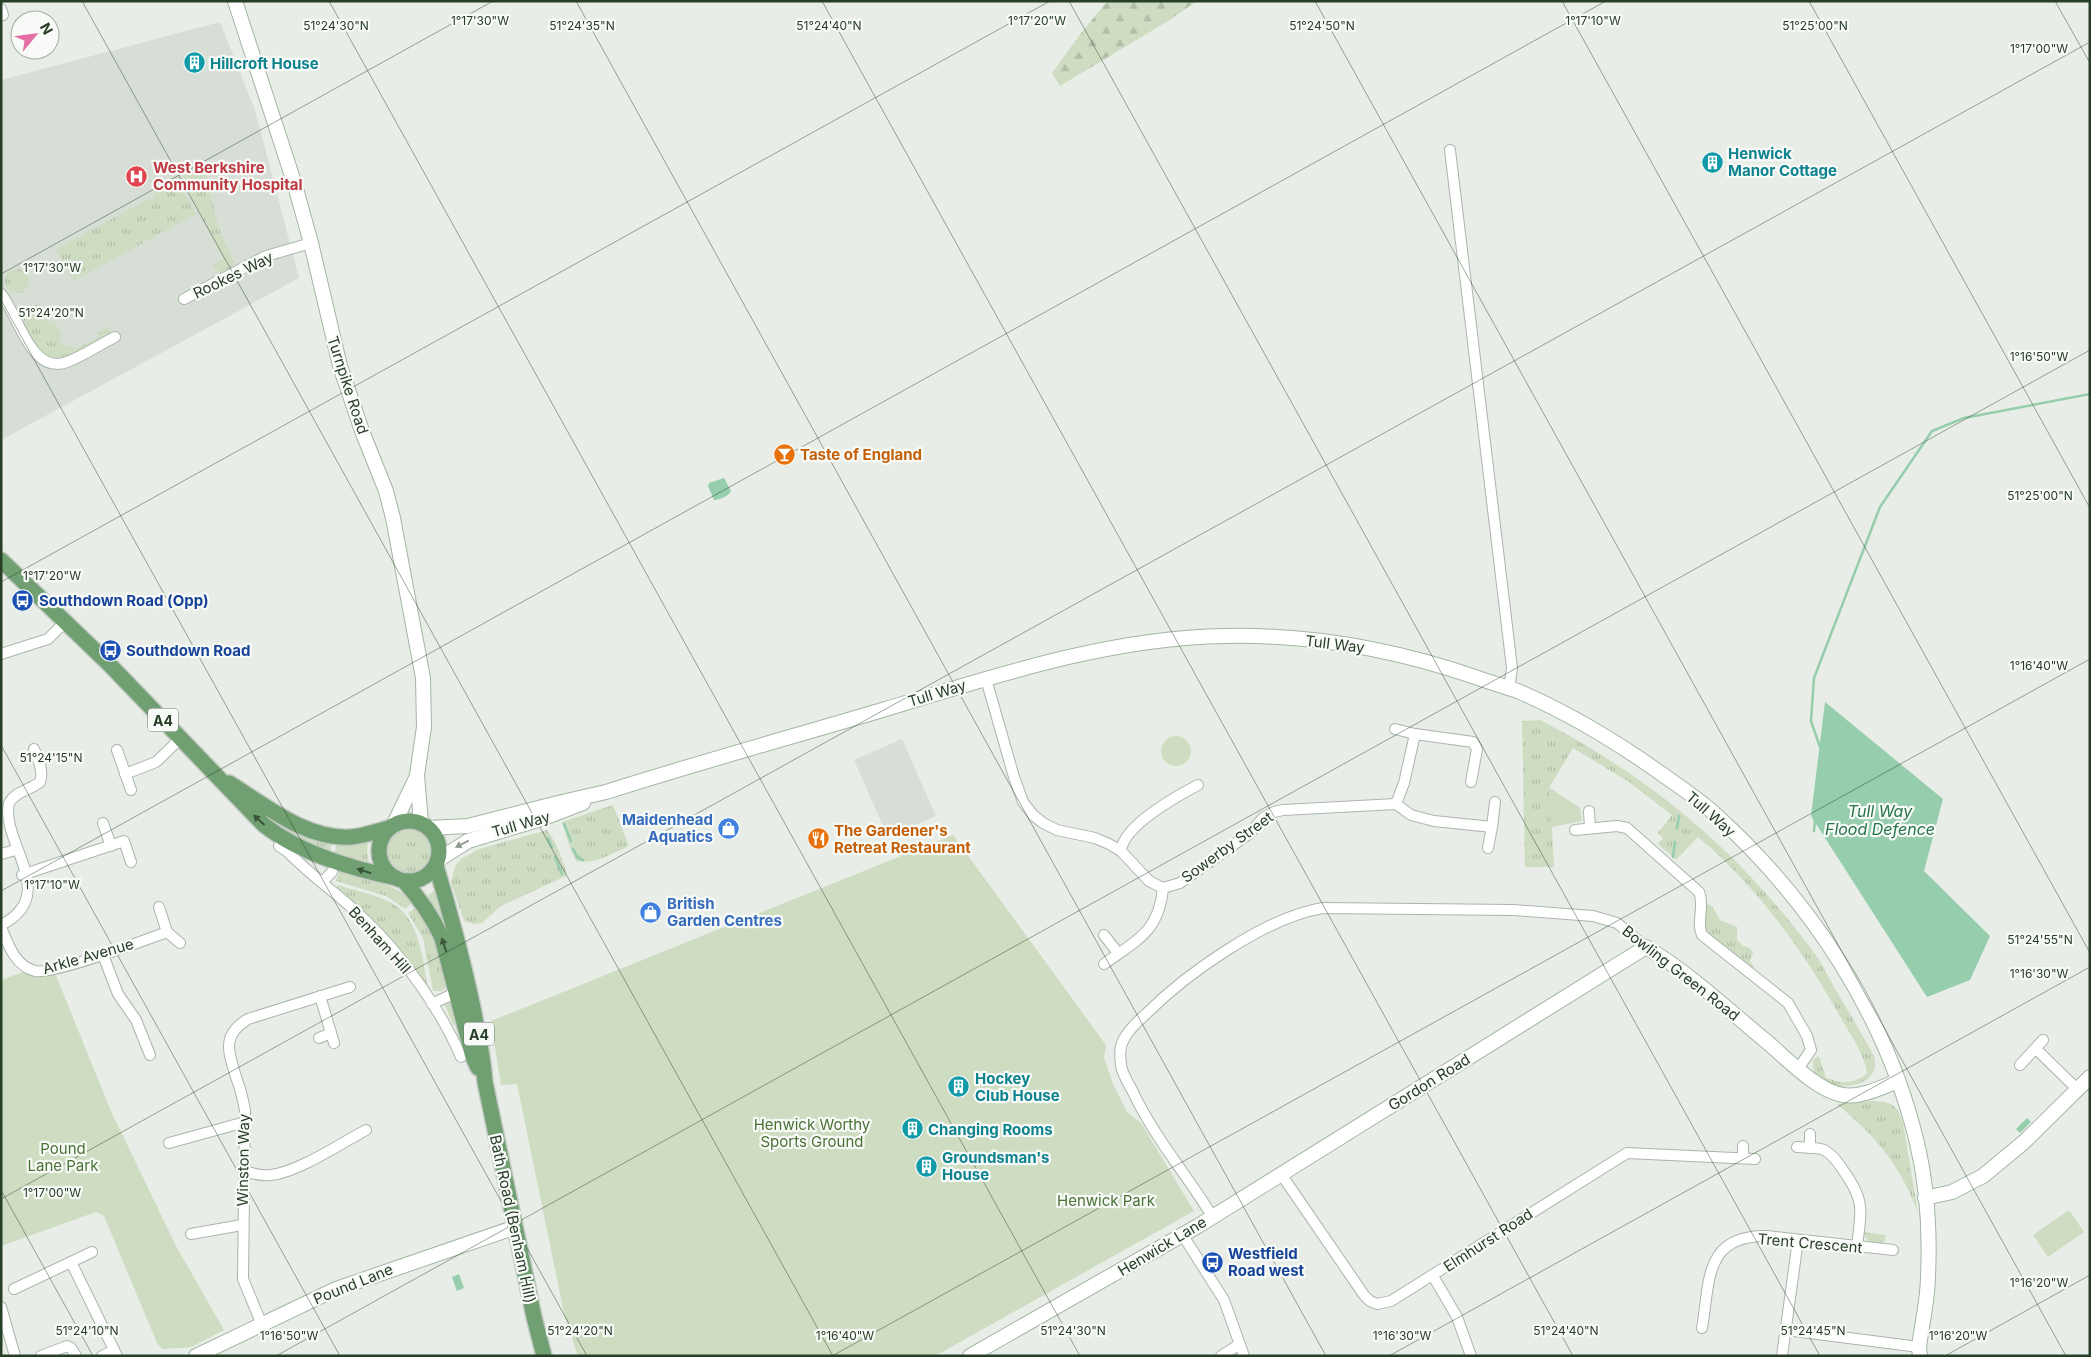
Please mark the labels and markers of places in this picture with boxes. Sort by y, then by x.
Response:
building icon: Hillcroft House [182,51,206,75]
place label: Hillcroft House [210,54,319,73]
place label: Henwick Manor Cottage [1728,144,1837,180]
building icon: Henwick Manor Cottage [1700,150,1724,174]
place label: West Berkshire Community Hospital [153,158,303,194]
hospital icon: West Berkshire Community Hospital [125,164,149,188]
bar icon: Taste of England [772,442,796,466]
place label: Taste of England [800,445,922,464]
bus stop icon: Southdown Road (Opp) [11,588,35,612]
place label: Southdown Road (Opp) [39,591,209,610]
bus stop icon: Southdown Road [98,638,122,662]
place label: Southdown Road [126,641,251,660]
place label: Maidenhead Aquatics [622,810,713,846]
shop icon: Maidenhead Aquatics [717,816,741,840]
place label: The Gardener's Retreat Restaurant [834,821,971,857]
restaurant icon: The Gardener's Retreat Restaurant [806,827,830,851]
place label: British Garden Centres [667,894,782,930]
shop icon: British Garden Centres [639,900,663,924]
place label: Hockey Club House [975,1069,1060,1105]
building icon: Hockey Club House [947,1075,971,1099]
building icon: Changing Rooms [900,1117,924,1141]
place label: Changing Rooms [928,1120,1053,1139]
place label: Groundsman's House [942,1148,1050,1184]
building icon: Groundsman's House [914,1154,938,1178]
place label: Westfield Road west [1228,1244,1305,1280]
bus stop icon: Westfield Road west [1200,1250,1224,1274]

